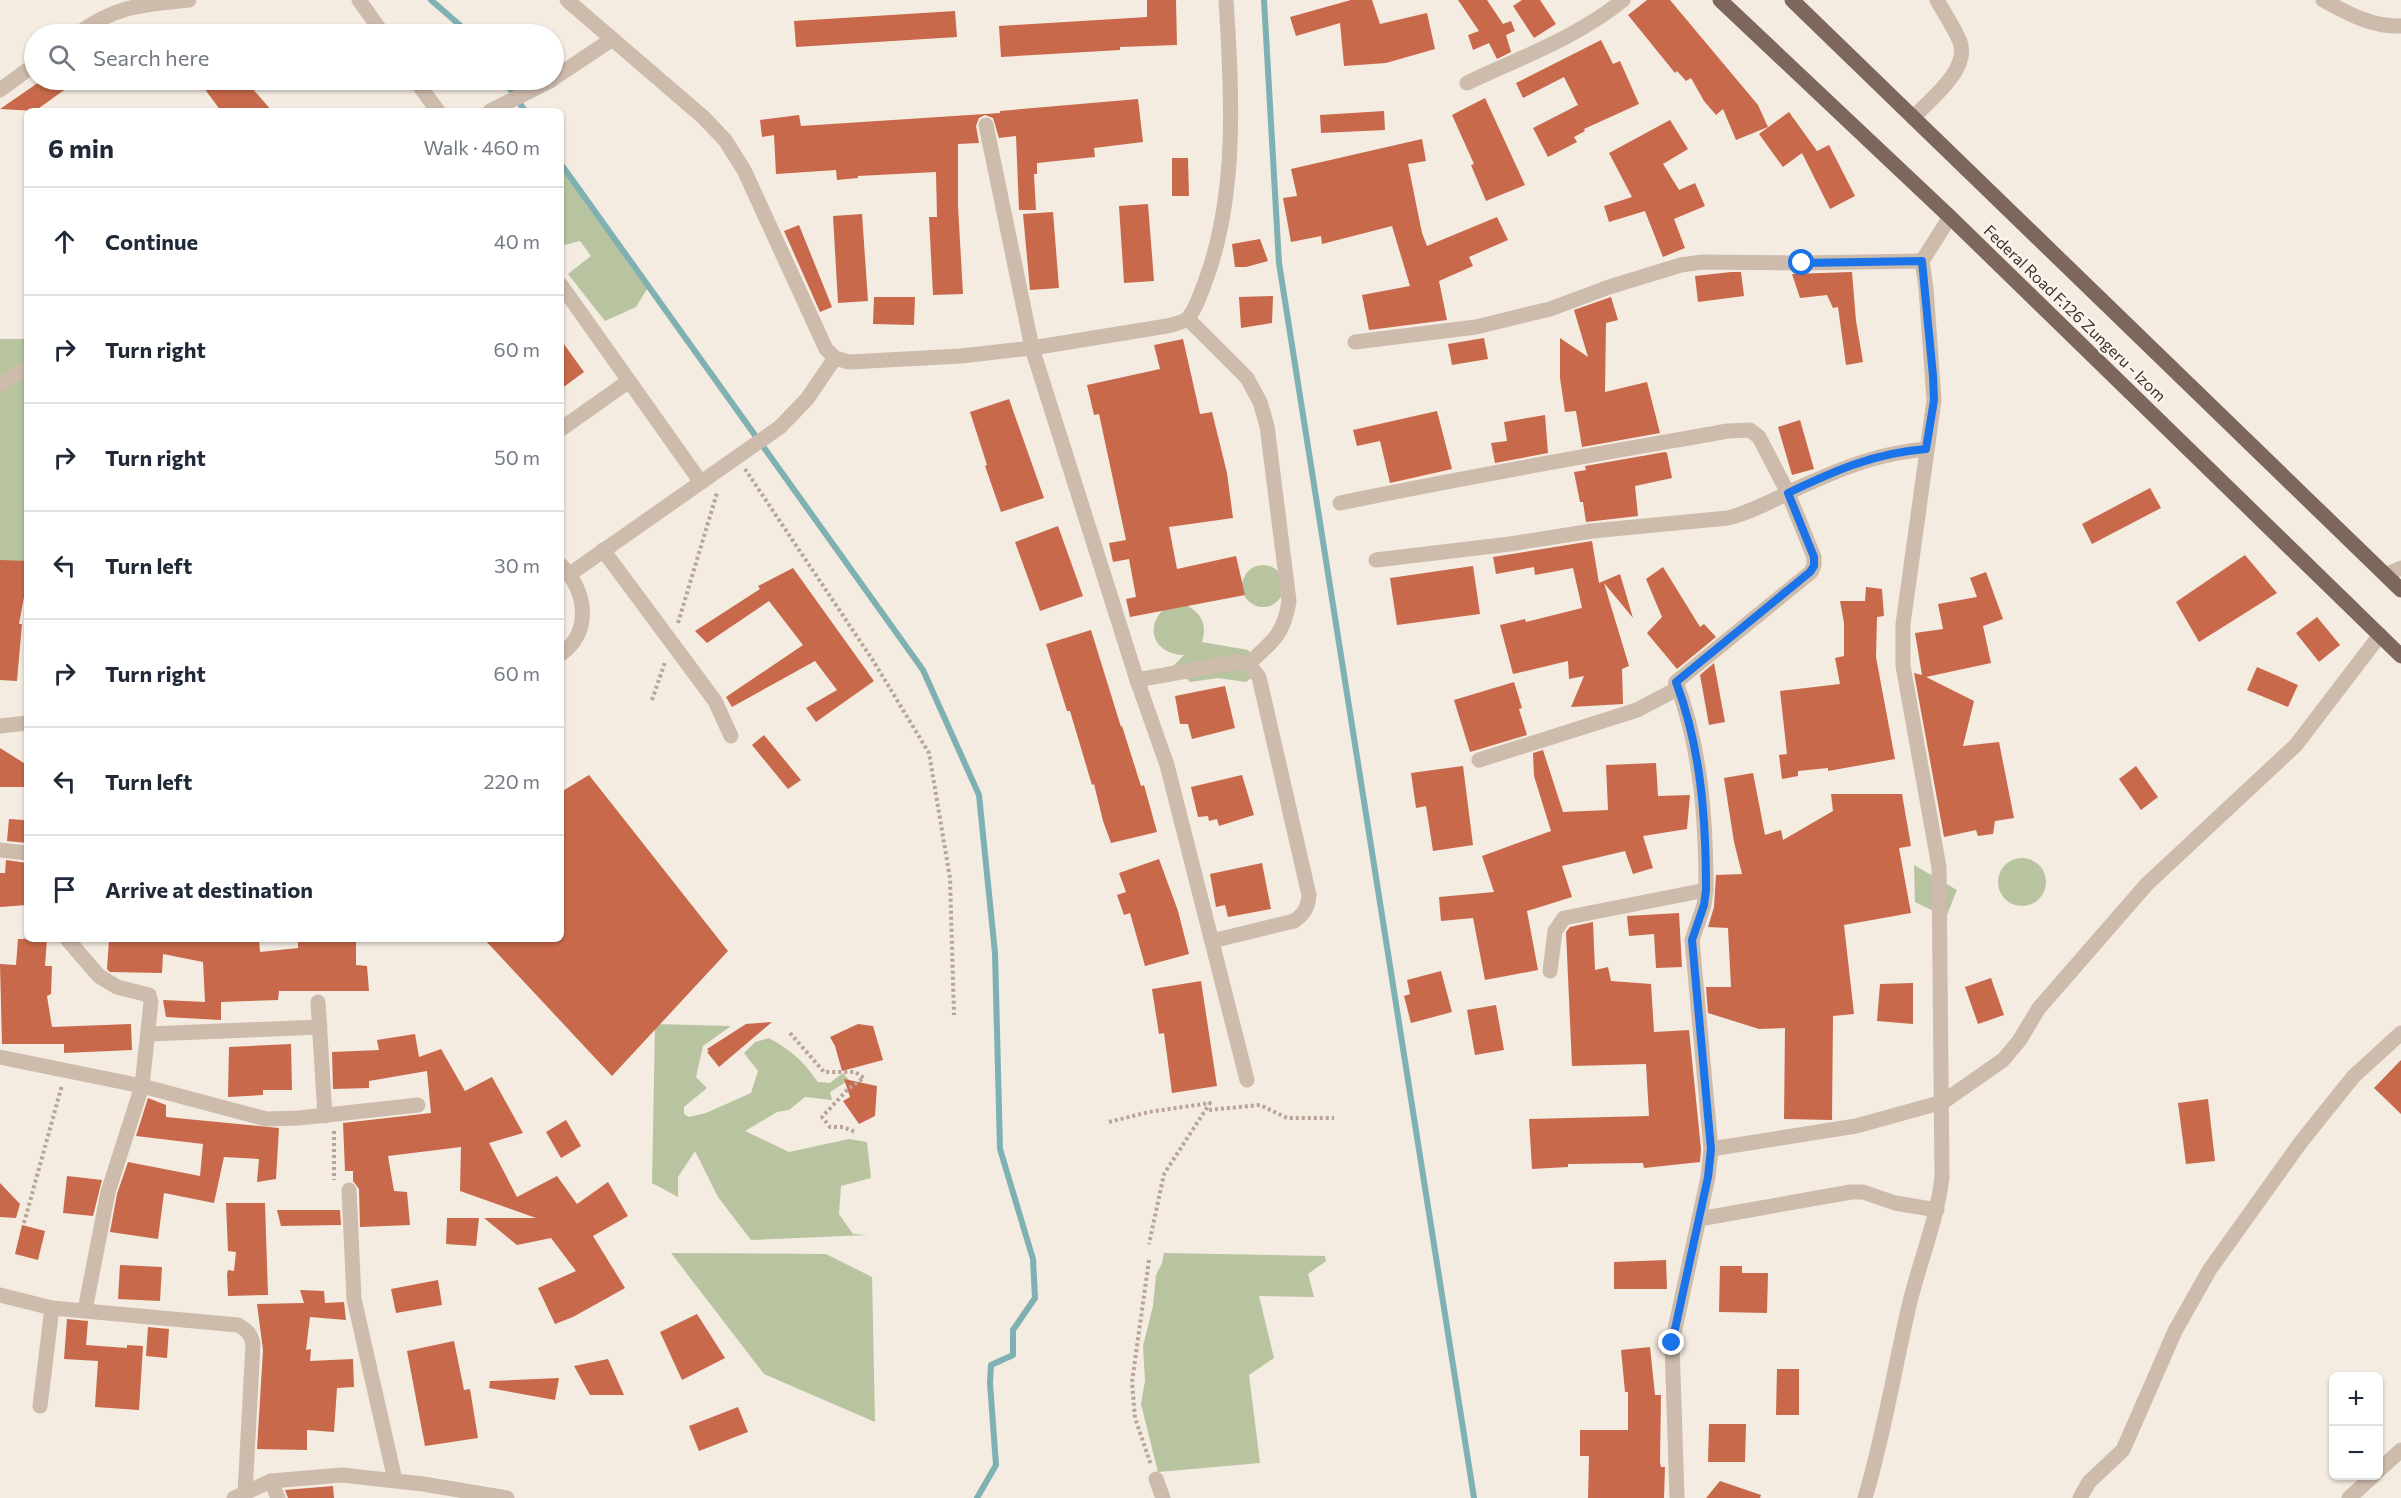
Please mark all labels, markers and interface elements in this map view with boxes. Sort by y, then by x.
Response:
search box [24,24,564,90]
icon: search [45,41,78,74]
text: Search here [93,44,209,71]
text: 6 min [48,132,114,163]
text: Walk · 460 m [423,135,540,159]
street label: Federal Road F.126 Zungeru - Izom [1980,220,2170,405]
icon: ahead [48,225,81,258]
text: Continue [105,228,198,255]
text: 40 m [494,229,540,253]
route start [1788,249,1814,275]
icon: right [48,333,81,366]
text: Turn right [105,336,206,363]
text: 60 m [494,337,540,361]
icon: right [48,441,81,474]
text: Turn right [105,444,206,471]
text: 50 m [494,445,540,469]
icon: left [48,549,81,582]
text: Turn left [105,552,192,579]
text: 30 m [494,553,540,577]
icon: right [48,657,81,690]
text: Turn right [105,660,206,687]
text: 60 m [494,661,540,685]
icon: left [48,765,81,798]
text: Turn left [105,768,192,795]
text: 220 m [484,769,540,793]
icon: arrive [48,873,81,906]
text: Arrive at destination [105,876,313,903]
route end [1658,1329,1684,1355]
map controls [2329,1372,2383,1480]
button: + [2329,1372,2383,1426]
button: − [2329,1426,2383,1480]

